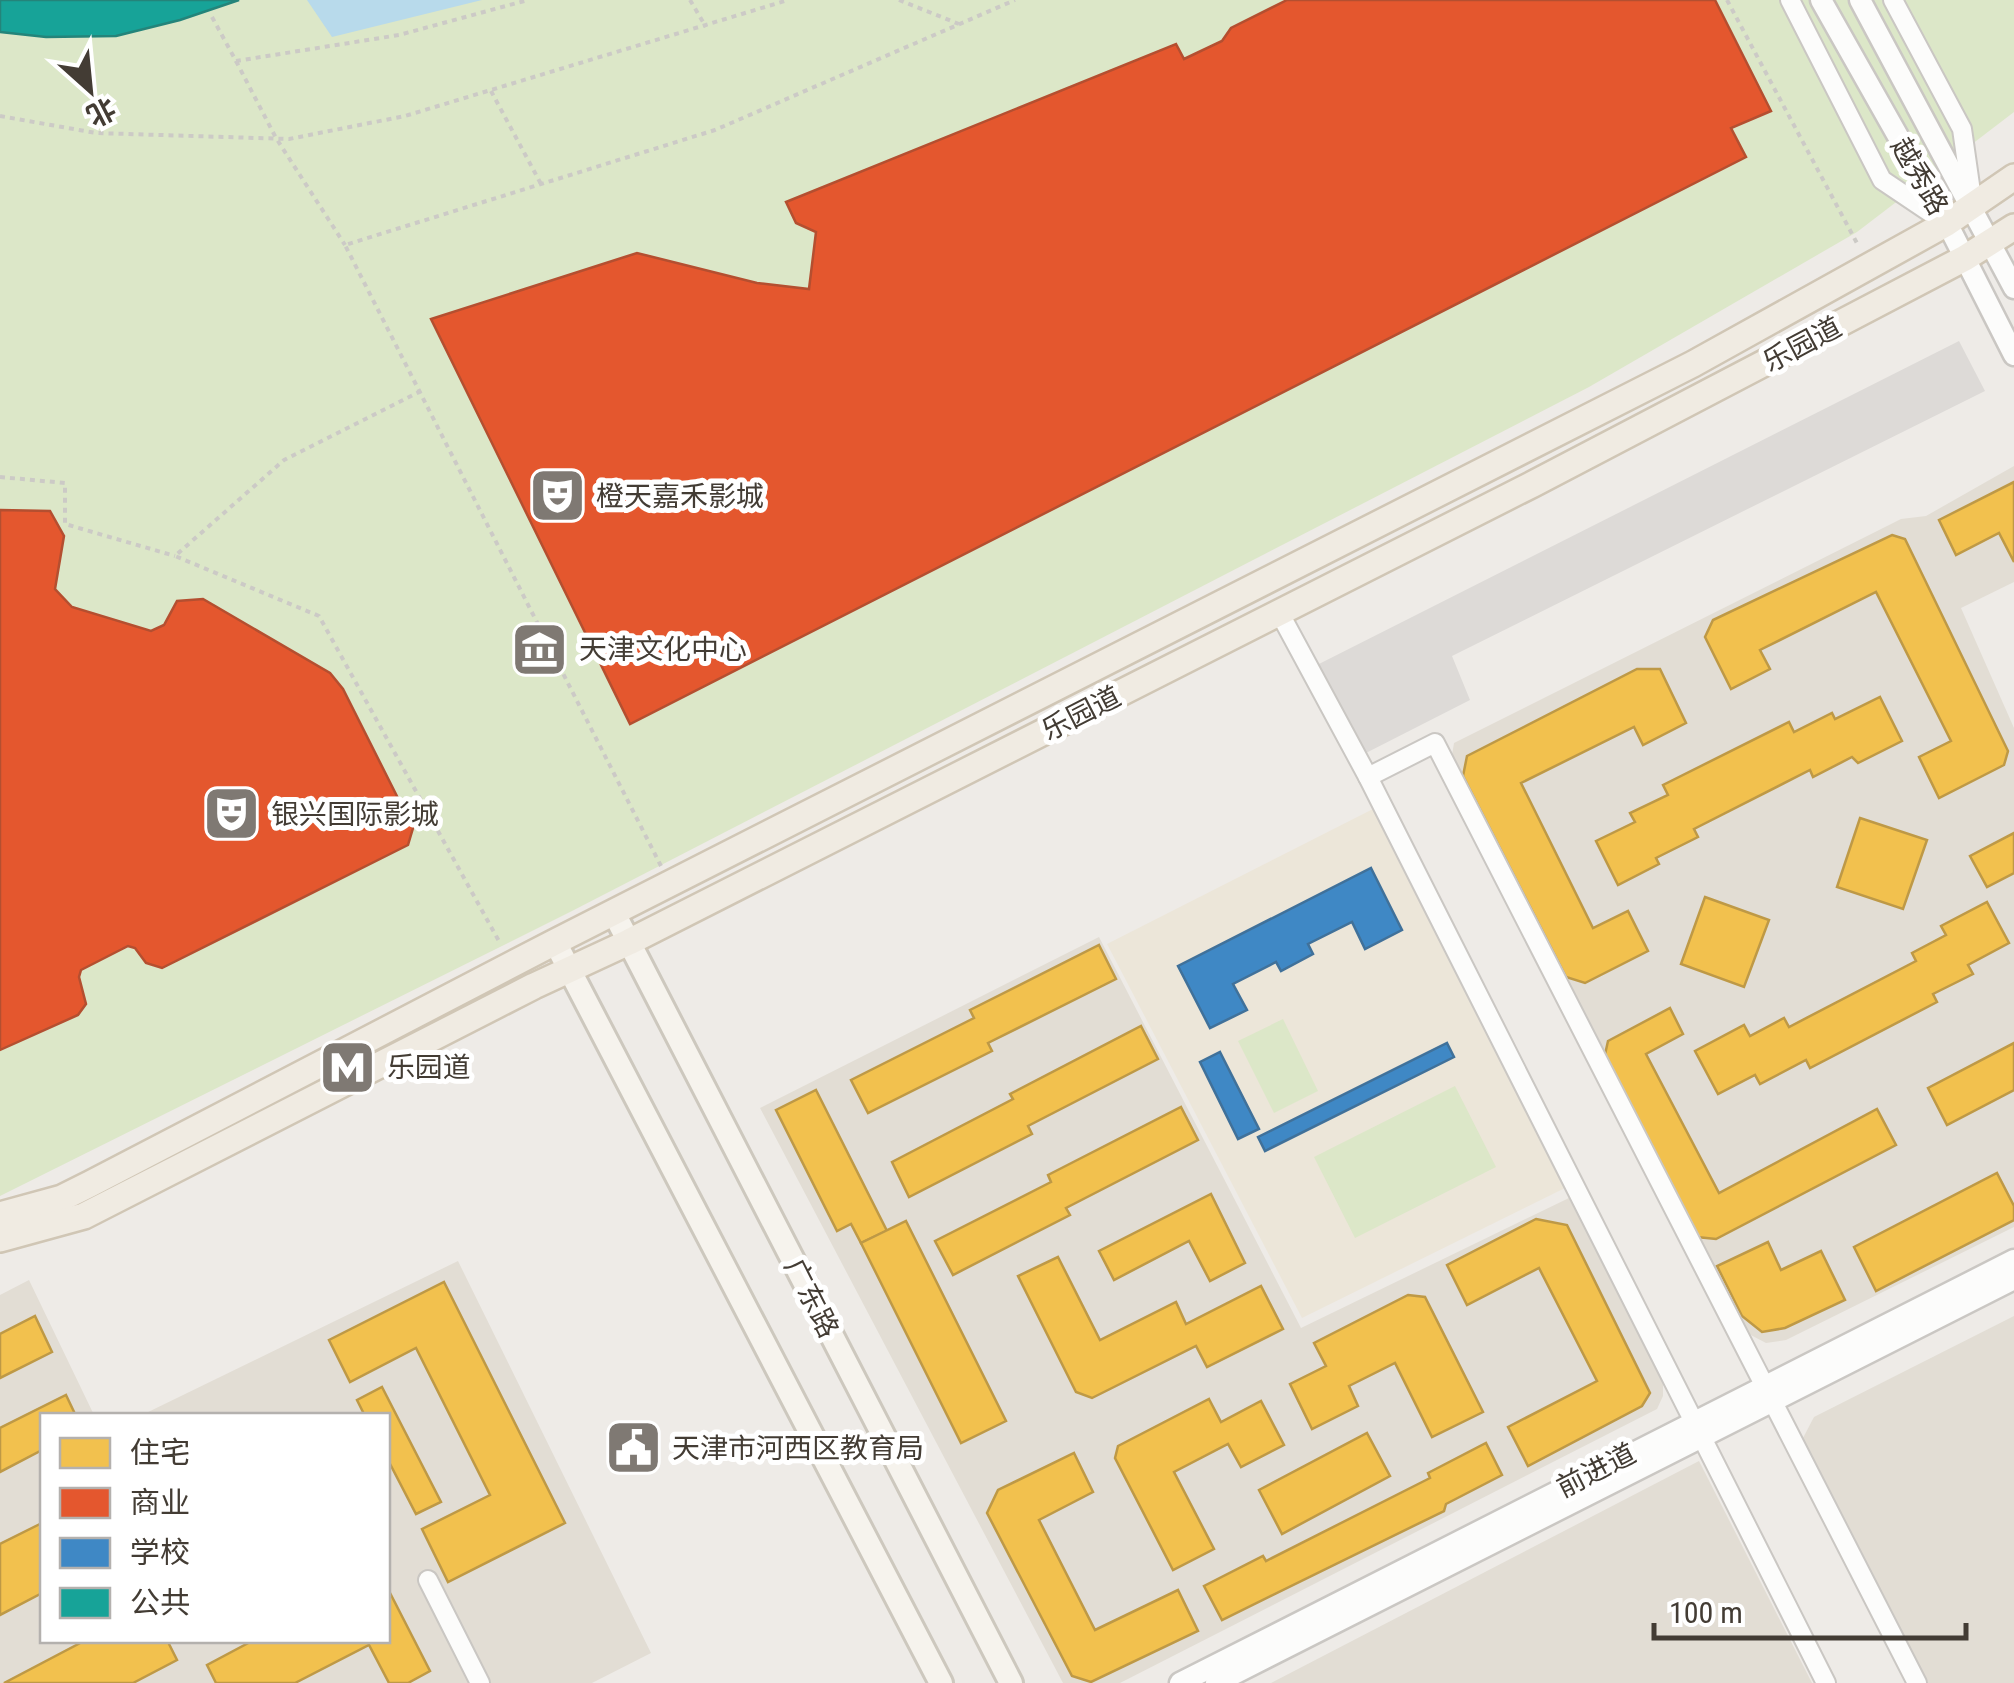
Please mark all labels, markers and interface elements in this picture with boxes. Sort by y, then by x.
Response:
north arrow [40,40,140,140]
text: 北 [81,91,121,133]
street label: 越秀路 [1884,132,1955,221]
street label: 乐园道 [1757,310,1847,379]
theatre icon: 橙天嘉禾影城 [527,466,587,526]
place label: 橙天嘉禾影城 [596,480,764,513]
museum icon: 天津文化中心 [510,619,570,679]
place label: 天津文化中心 [579,633,747,666]
street label: 乐园道 [1036,680,1126,747]
theatre icon: 银兴国际影城 [202,784,262,844]
place label: 银兴国际影城 [271,798,439,831]
metro station icon: 乐园道 [318,1037,378,1097]
place label: 乐园道 [387,1051,471,1084]
street label: 广东路 [778,1253,845,1343]
legend [40,1413,390,1643]
public building icon: 天津市河西区教育局 [603,1418,663,1478]
place label: 天津市河西区教育局 [672,1432,924,1465]
text: 住宅 [130,1435,190,1470]
street label: 前进道 [1551,1437,1641,1504]
text: 商业 [130,1485,190,1520]
text: 学校 [130,1535,190,1570]
scale bar [1654,1578,1966,1640]
text: 公共 [130,1585,190,1620]
text: 100 m [1669,1595,1743,1630]

